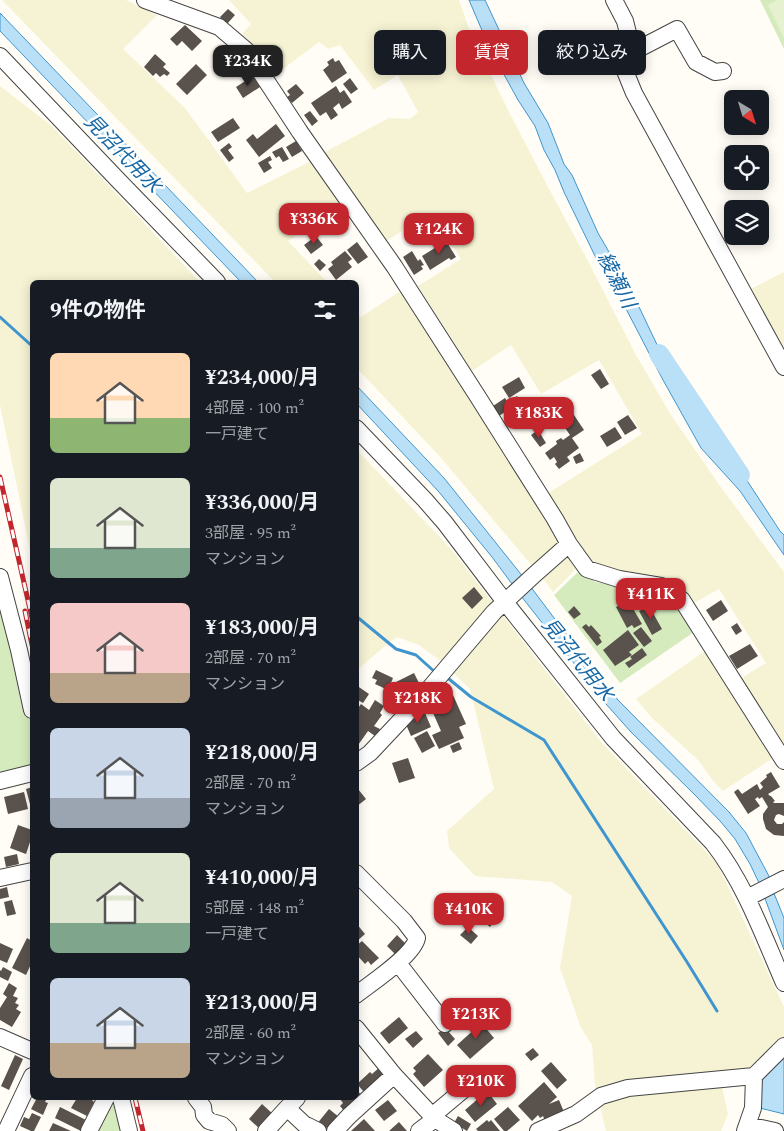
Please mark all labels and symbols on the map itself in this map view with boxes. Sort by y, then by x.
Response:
pin: ¥234K [213,44,283,87]
north arrow [724,90,769,135]
water label: 見沼代用水 [77,107,169,202]
pin: ¥336K [279,202,349,245]
pin: ¥124K [404,212,474,255]
water label: 綾瀬川 [589,247,644,316]
pin: ¥183K [504,396,574,439]
pin: ¥411K [616,578,686,620]
water label: 見沼代用水 [534,611,622,709]
pin: ¥218K [383,682,453,724]
pin: ¥410K [434,892,504,935]
pin: ¥213K [441,998,511,1040]
pin: ¥210K [446,1064,516,1107]

